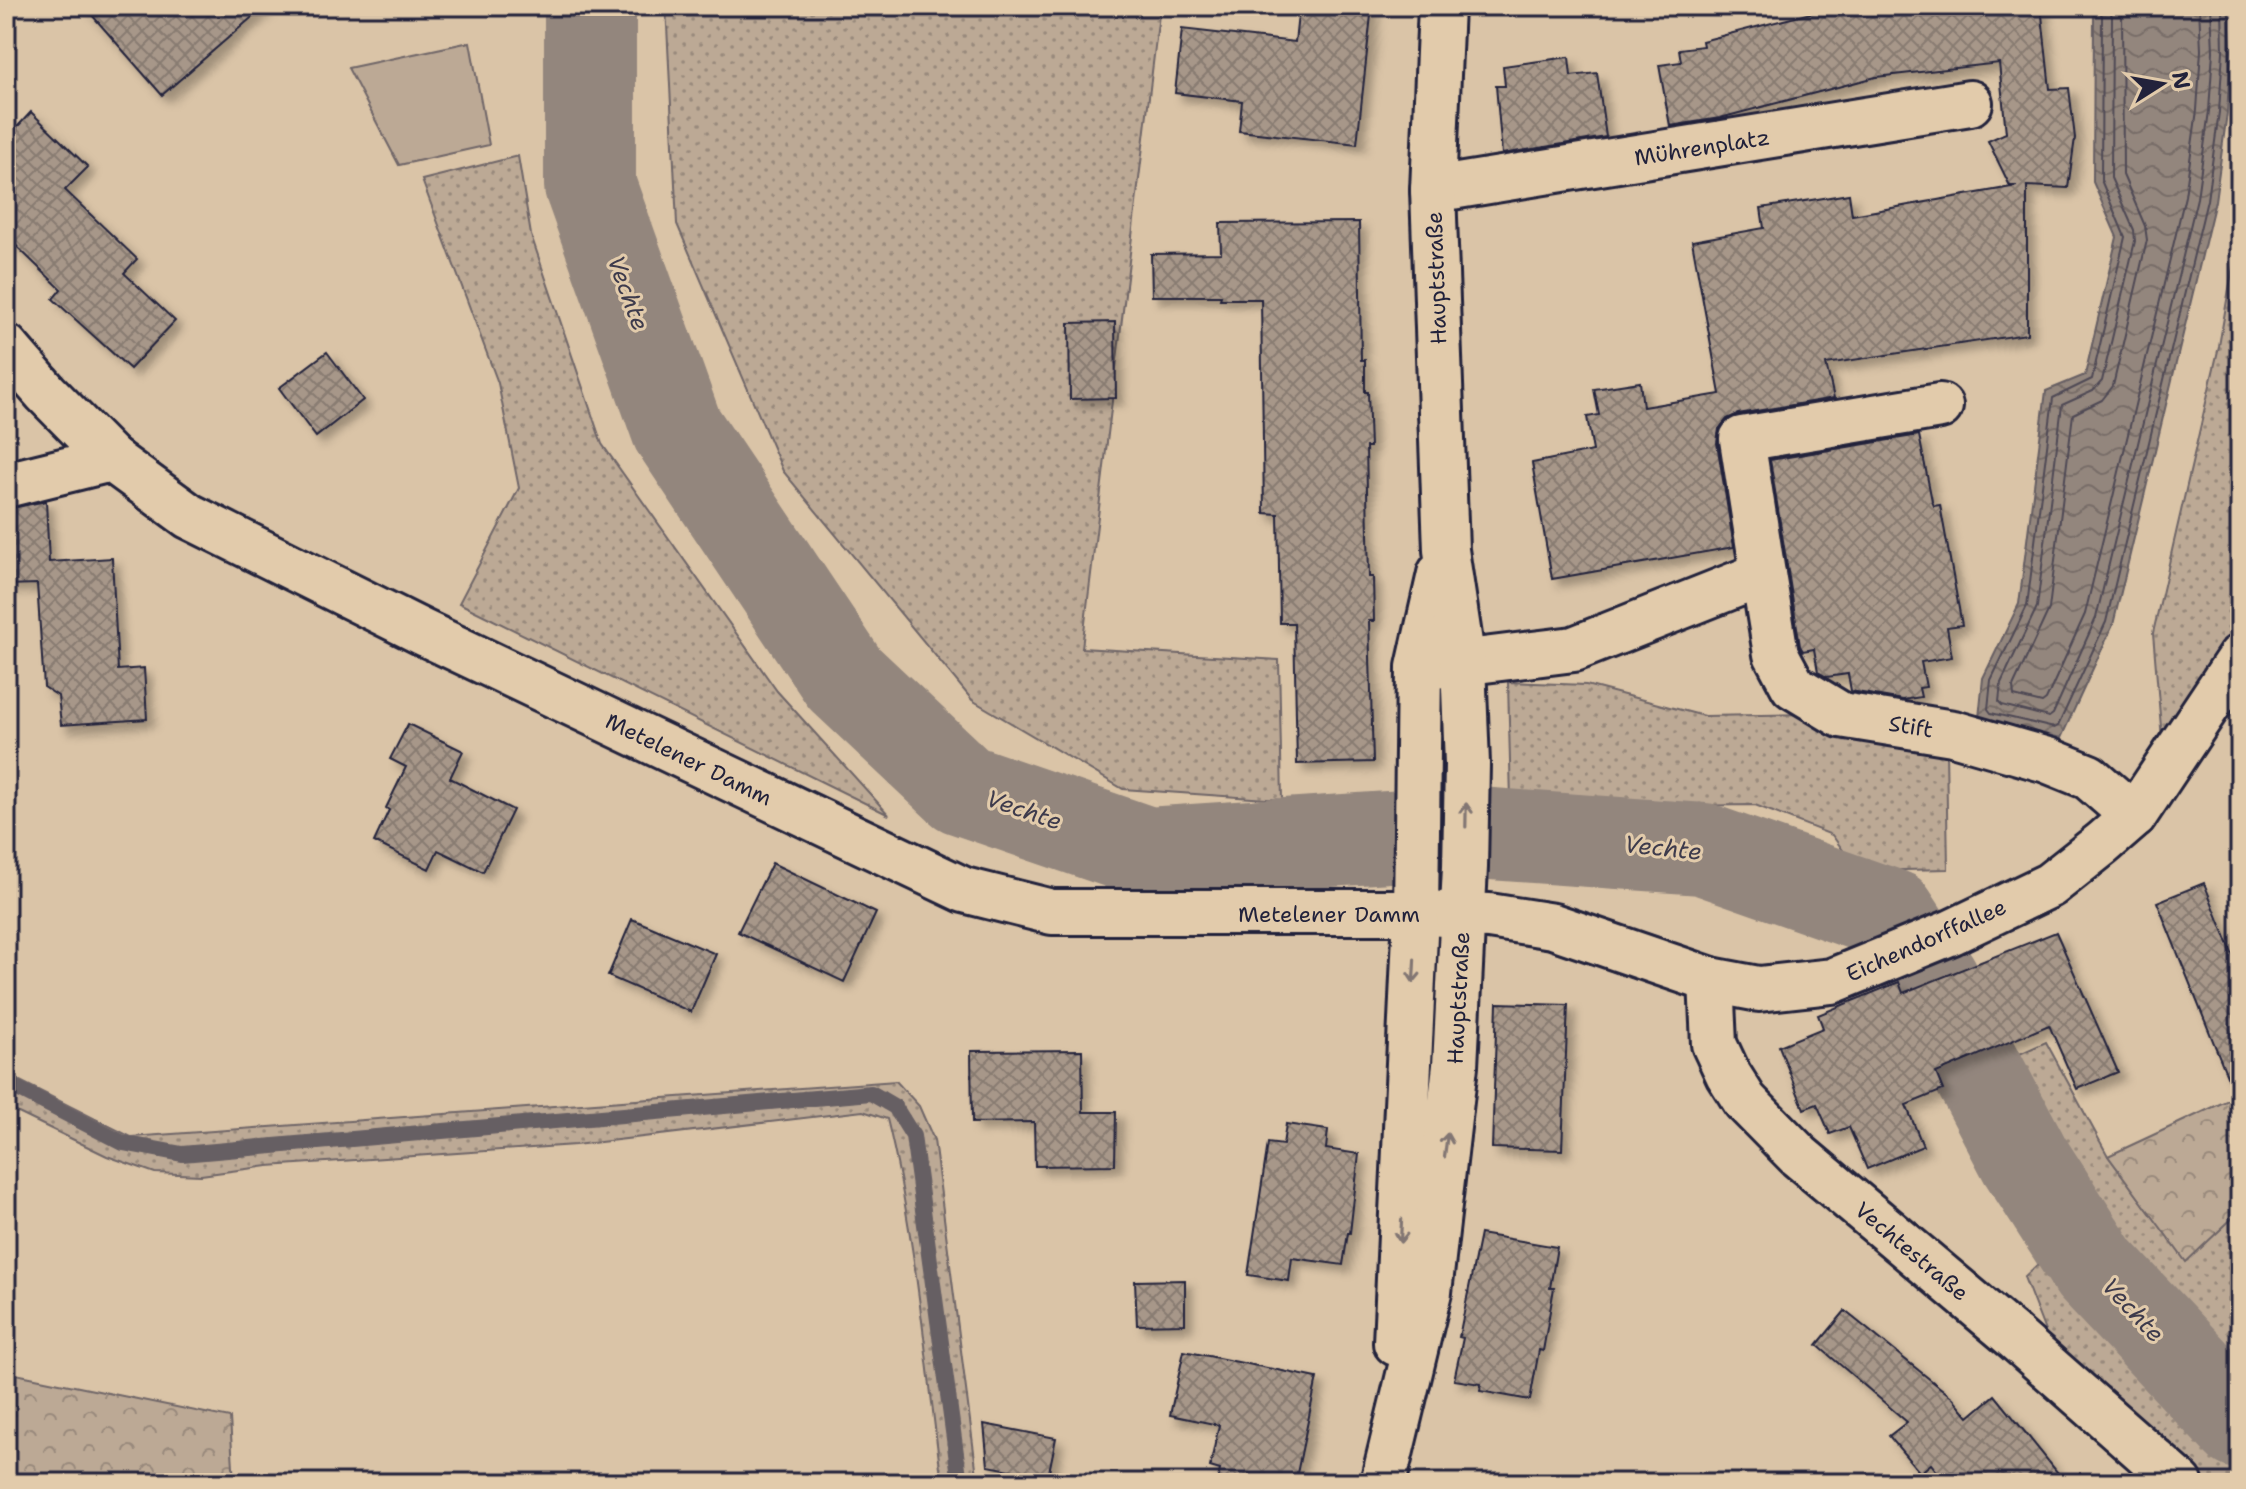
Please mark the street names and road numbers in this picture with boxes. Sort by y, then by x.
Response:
street label: Mührenplatz [1632,122,1772,173]
street label: Hauptstraße [1420,211,1453,345]
street label: Metelener Damm [601,707,777,812]
street label: Stift [1887,709,1935,744]
street label: Eichendorffallee [1842,892,2011,989]
street label: Metelener Damm [1238,900,1420,929]
street label: Hauptstraße [1441,931,1476,1065]
street label: Vechtestraße [1849,1195,1975,1307]

